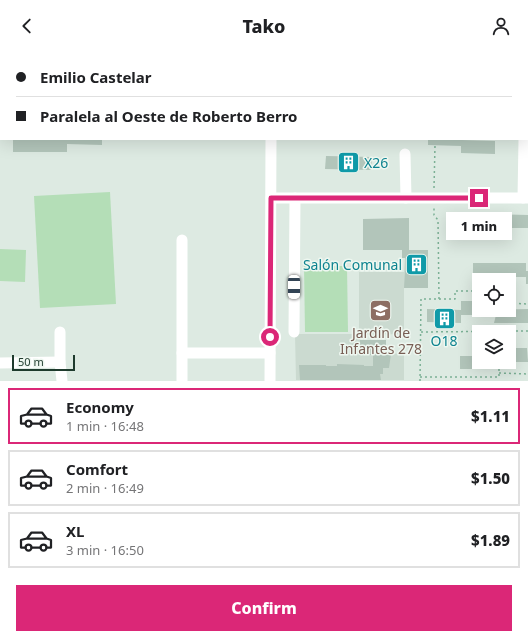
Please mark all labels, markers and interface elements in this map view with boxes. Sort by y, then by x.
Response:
text: Tako [243,14,285,38]
icon: back [16,15,38,37]
icon: person [490,15,512,37]
text: Emilio Castelar [40,67,152,87]
text: Paralela al Oeste de Roberto Berro [40,106,297,126]
building icon: X26 [336,150,362,176]
place label: X26 [364,153,388,172]
route end [470,189,488,207]
callout: 1 min [446,212,512,240]
text: 1 min [461,217,497,235]
building icon: Salón Comunal [404,252,430,278]
place label: Salón Comunal [303,255,402,274]
map controls [472,273,516,369]
button: locate [472,273,516,317]
car [288,275,300,299]
school or university icon: Jardín de Infantes 278 [368,298,394,324]
building icon: O18 [431,306,457,332]
place label: Jardín de Infantes 278 [340,323,422,358]
button: layers [472,325,516,369]
route start [261,328,279,346]
place label: O18 [431,331,457,350]
scale bar [12,353,75,372]
text: 50 m [18,354,44,369]
text: Economy [66,397,134,417]
icon: car [18,398,54,434]
text: $1.11 [471,406,510,426]
text: 1 min · 16:48 [66,417,144,435]
text: Comfort [66,459,128,479]
icon: car [18,460,54,496]
text: $1.50 [471,468,510,488]
text: 2 min · 16:49 [66,479,144,497]
text: XL [66,521,84,541]
icon: car [18,522,54,558]
text: $1.89 [471,530,510,550]
text: 3 min · 16:50 [66,541,144,559]
button: Confirm [16,585,512,631]

